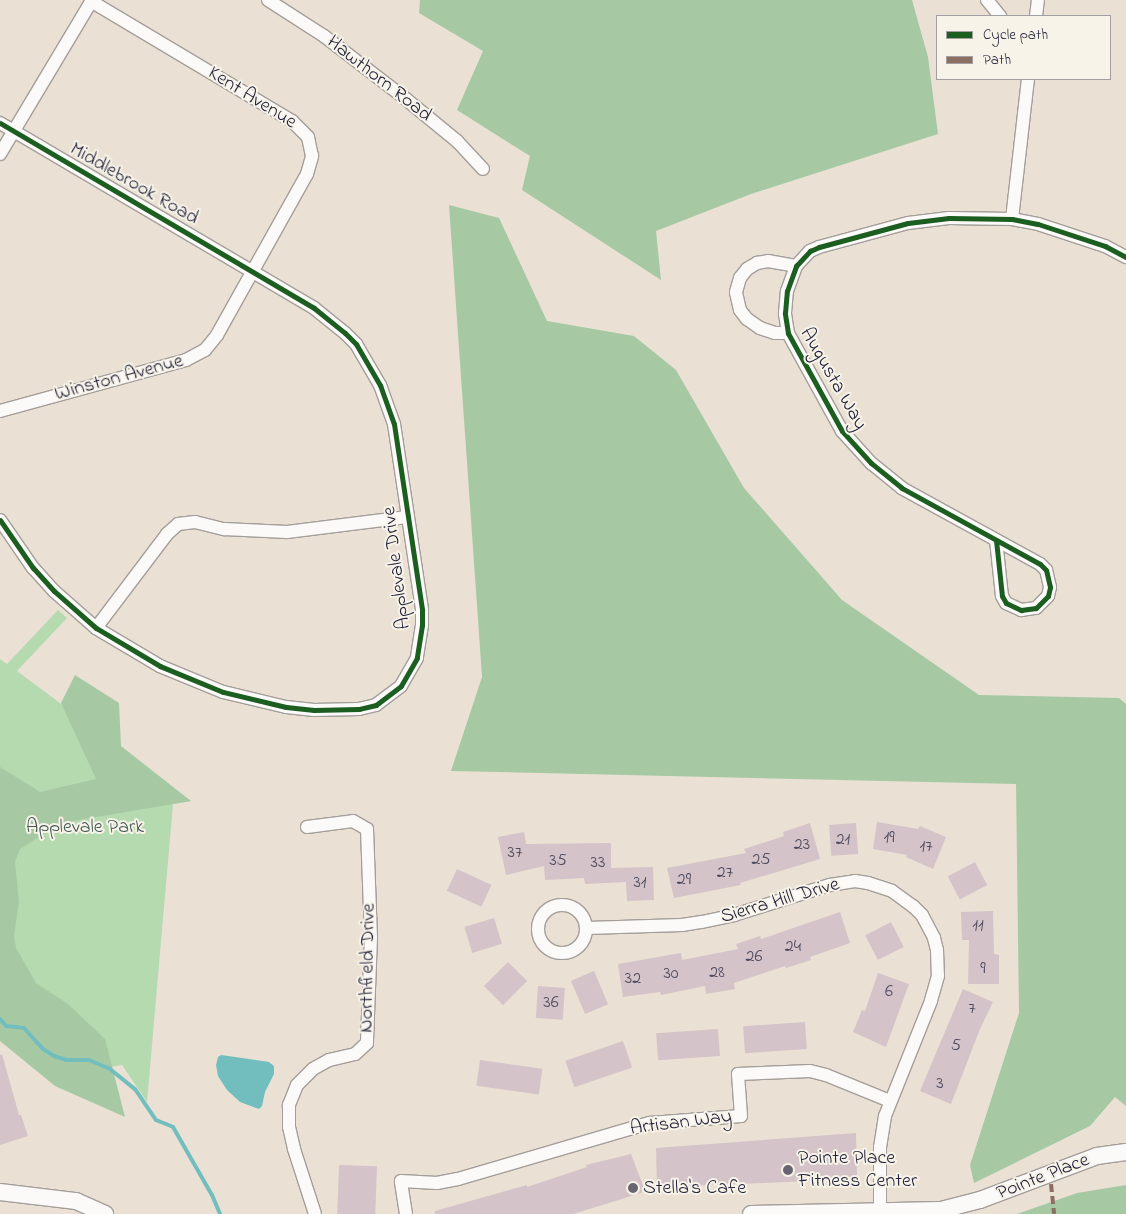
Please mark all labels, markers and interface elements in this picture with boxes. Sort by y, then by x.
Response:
legend [936,15,1111,80]
text: Cycle path [983,24,1048,46]
street label: Hawthorn Road [322,31,436,127]
text: Path [983,49,1011,71]
street label: Kent Avenue [203,61,301,135]
street label: Middlebrook Road [65,137,203,231]
street label: Augusta Way [794,324,872,434]
street label: Winston Avenue [52,349,186,407]
street label: Applevale Drive [378,505,416,631]
park label: Applevale Park [26,815,144,839]
house number: 19 [883,827,895,849]
house number: 21 [836,829,850,851]
house number: 23 [794,834,810,856]
house number: 17 [919,836,933,858]
house number: 37 [508,842,522,864]
house number: 25 [751,849,771,871]
house number: 35 [549,850,567,872]
house number: 33 [591,852,605,874]
house number: 27 [717,862,733,884]
house number: 29 [677,869,691,891]
house number: 31 [633,872,647,894]
street label: Sierra Hill Drive [718,873,842,929]
street label: Northfield Drive [355,903,381,1033]
house number: 11 [972,915,984,937]
house number: 24 [785,936,801,958]
house number: 26 [746,946,762,968]
house number: 9 [980,958,986,980]
house number: 28 [709,962,725,984]
house number: 30 [663,963,679,985]
house number: 32 [625,968,641,990]
house number: 6 [885,981,893,1003]
house number: 36 [543,992,559,1014]
house number: 7 [968,998,976,1020]
house number: 5 [951,1035,961,1057]
house number: 3 [936,1073,944,1095]
street label: Artisan Way [629,1105,733,1141]
place label: Pointe Place Fitness Center [798,1146,917,1193]
street label: Pointe Place [993,1148,1093,1206]
marker: Pointe Place Fitness Center [782,1164,794,1176]
place label: Stella's Cafe [643,1176,746,1200]
marker: Stella's Cafe [627,1182,639,1194]

